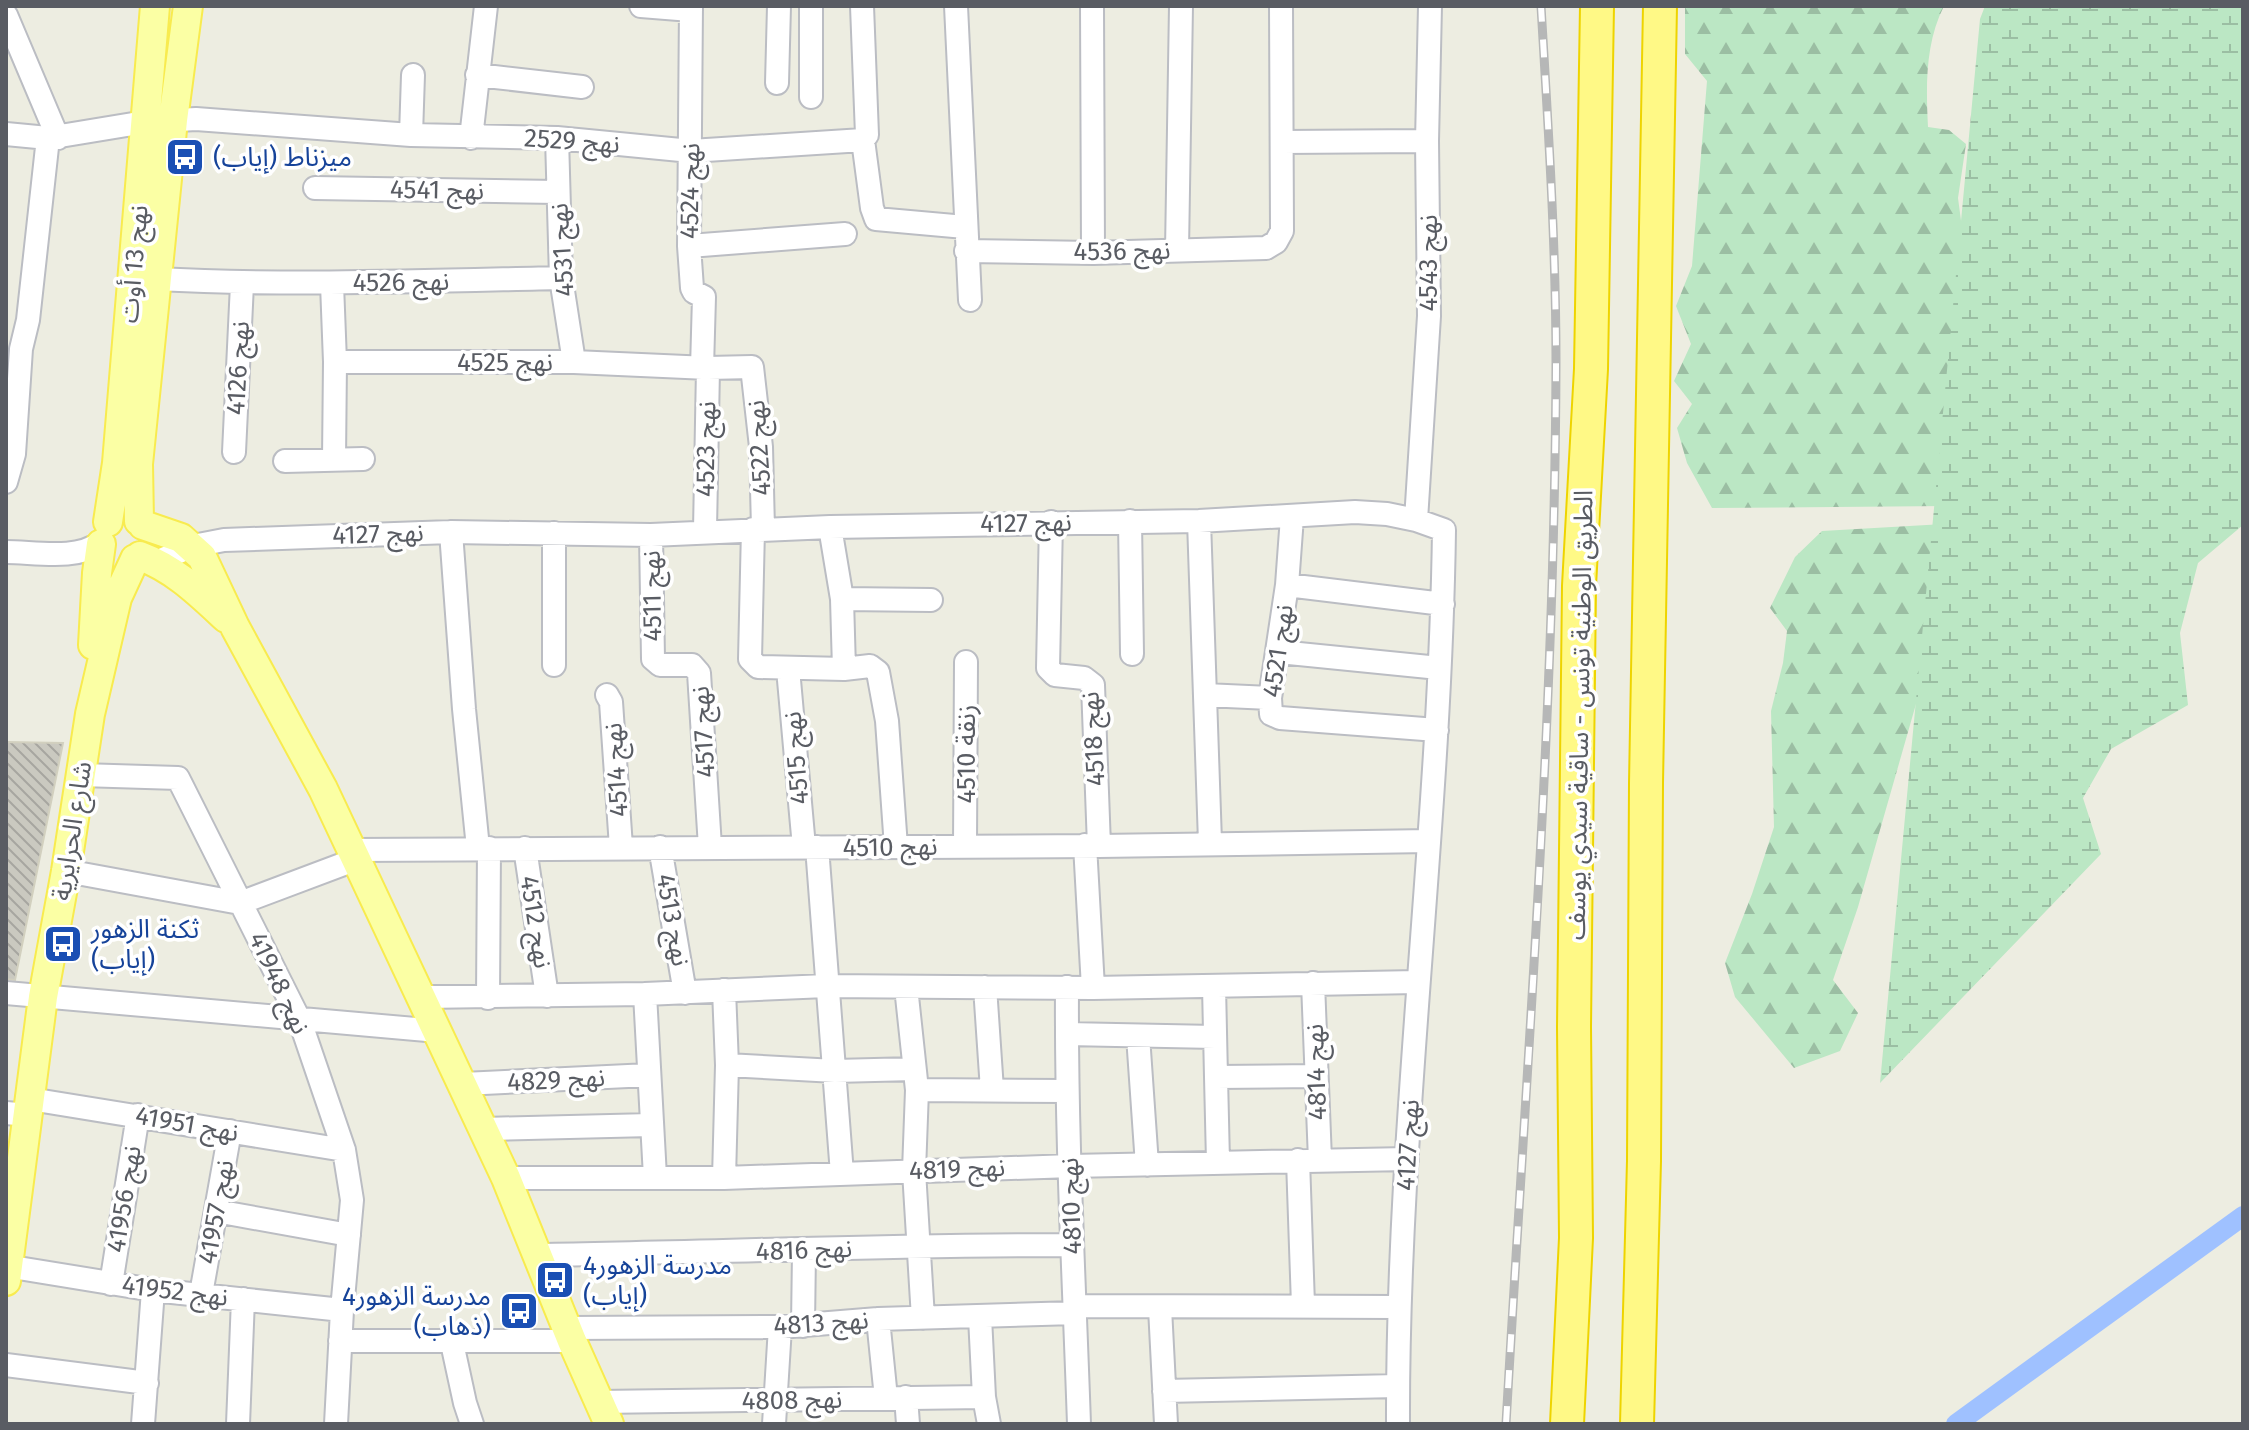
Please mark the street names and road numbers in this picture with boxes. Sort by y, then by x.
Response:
street label: نهج 2529 [523,122,621,164]
street label: نهج 4524 [674,143,710,239]
street label: نهج 4541 [390,174,484,210]
street label: نهج 4531 [543,202,585,298]
street label: نهج 13 أوت [112,203,159,325]
street label: نهج 4543 [1413,215,1448,311]
street label: نهج 4536 [1073,235,1171,271]
street label: نهج 4526 [352,266,450,302]
street label: نهج 4126 [220,320,260,416]
street label: نهج 4525 [457,347,553,382]
street label: نهج 4522 [740,399,782,497]
street label: نهج 4523 [690,401,726,497]
street label: الطريق الوطنية تونس - ساقية سيدي يوسف [1561,490,1603,940]
street label: نهج 4127 [980,507,1072,543]
street label: نهج 4127 [332,517,425,555]
street label: نهج 4511 [636,550,672,642]
street label: نهج 4521 [1256,602,1304,700]
street label: نهج 4517 [684,685,726,779]
street label: نهج 4518 [1074,690,1116,787]
street label: زنقة 4510 [951,704,982,804]
street label: نهج 4515 [776,710,820,806]
street label: نهج 4514 [597,722,639,818]
street label: شارع الحرايرية [46,759,101,903]
street label: نهج 4510 [842,831,938,867]
street label: نهج 4513 [646,871,696,969]
street label: نهج 4512 [509,873,559,971]
street label: نهج 41948 [238,927,316,1041]
street label: نهج 4814 [1299,1023,1337,1121]
street label: نهج 4829 [506,1062,606,1102]
street label: نهج 4127 [1390,1098,1430,1192]
street label: نهج 41951 [132,1100,241,1152]
street label: نهج 41956 [100,1143,152,1255]
street label: نهج 4819 [908,1152,1006,1190]
street label: نهج 4810 [1054,1157,1092,1255]
street label: نهج 41957 [192,1158,244,1267]
street label: نهج 4816 [755,1233,853,1271]
street label: نهج 41952 [120,1269,230,1317]
street label: نهج 4813 [772,1304,870,1346]
street label: نهج 4808 [741,1384,843,1420]

